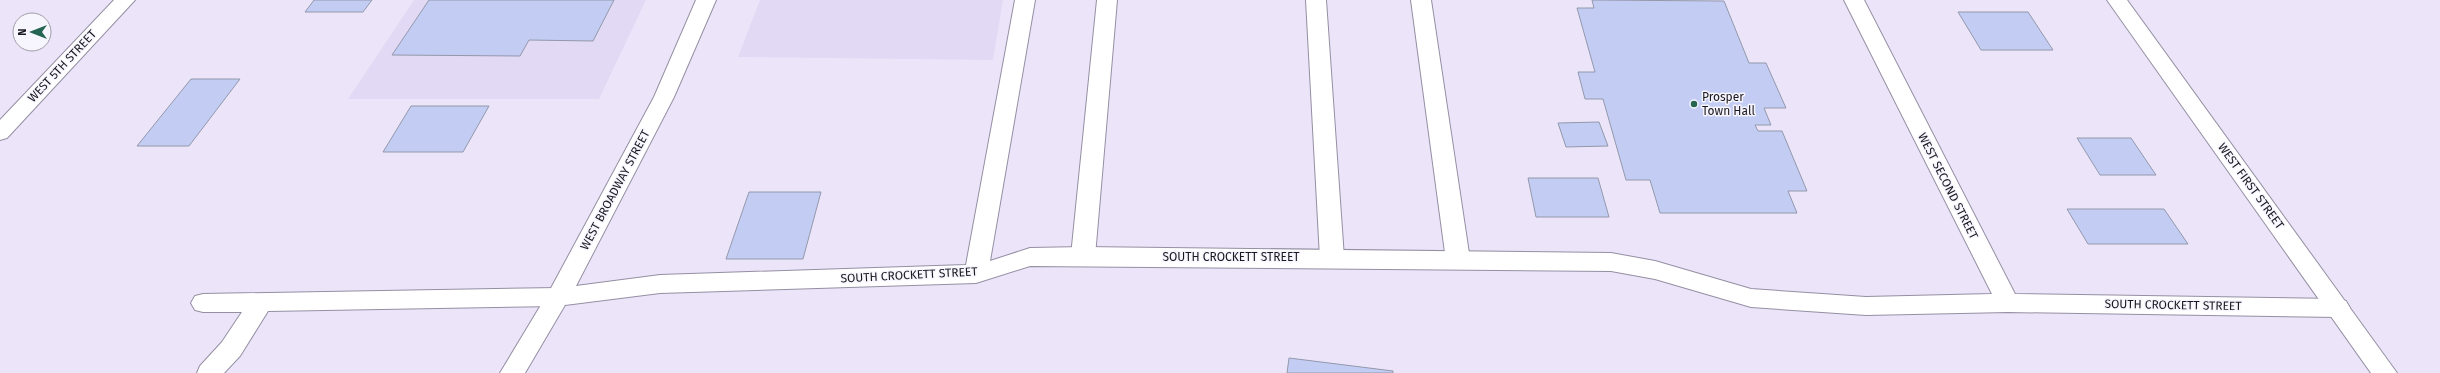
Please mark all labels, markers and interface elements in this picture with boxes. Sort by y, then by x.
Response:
north arrow [12,12,52,52]
street label: WEST 5TH STREET [25,26,100,105]
text: N [16,28,29,36]
place label: Prosper Town Hall [1702,90,1755,118]
marker: Prosper Town Hall [1689,99,1699,109]
street label: WEST BROADWAY STREET [577,127,653,252]
street label: WEST SECOND STREET [1915,131,1981,242]
street label: WEST FIRST STREET [2215,140,2287,232]
street label: SOUTH CROCKETT STREET [1162,250,1300,264]
street label: SOUTH CROCKETT STREET [840,264,979,286]
street label: SOUTH CROCKETT STREET [2104,297,2242,313]

